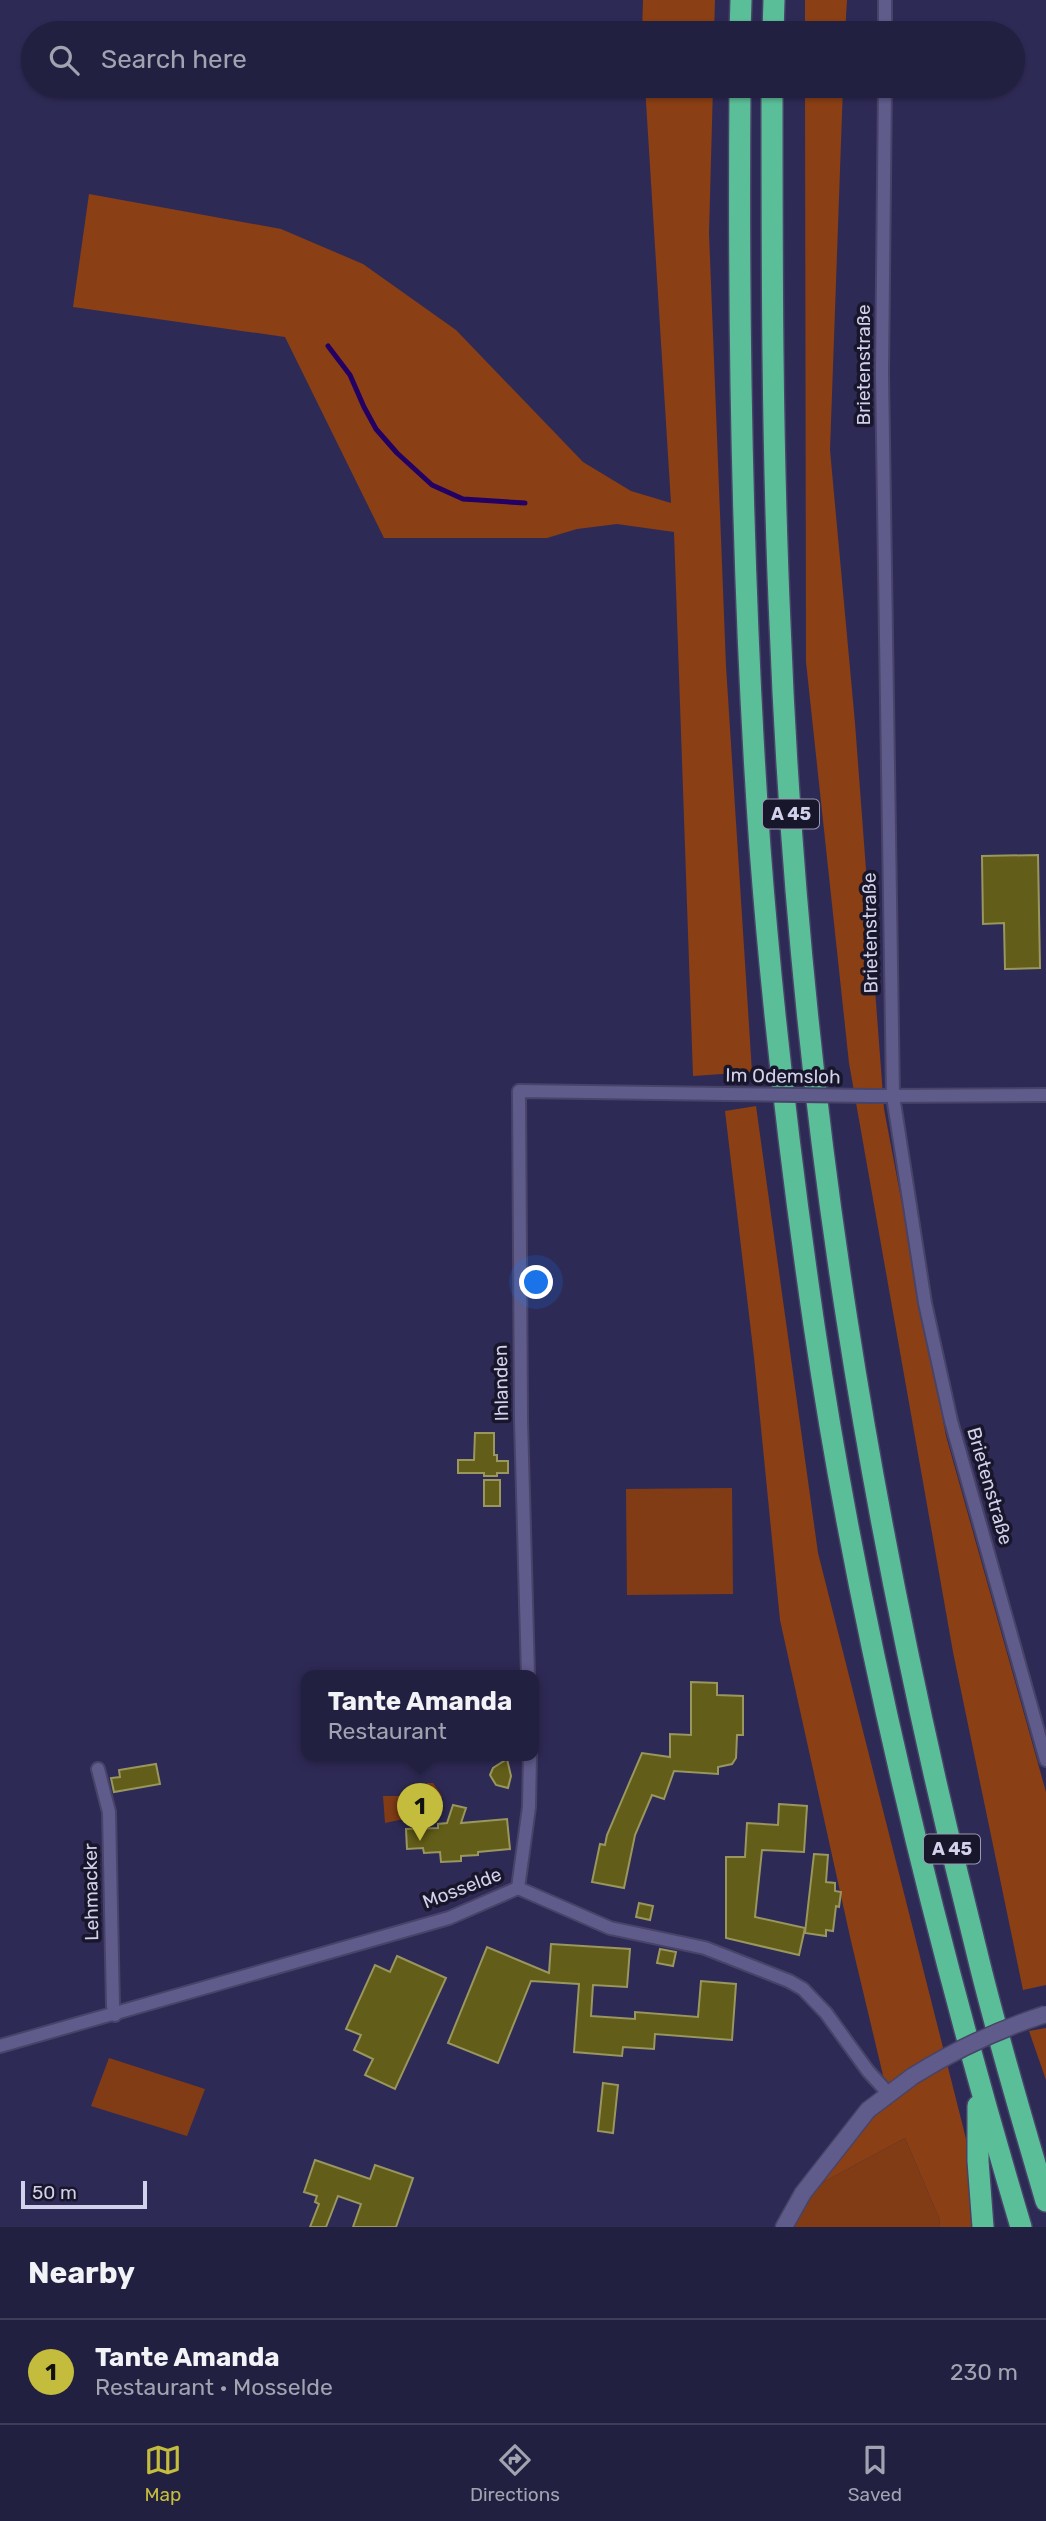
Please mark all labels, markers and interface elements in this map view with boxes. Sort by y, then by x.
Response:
search box [21,21,1025,98]
icon: search [45,41,83,79]
text: Search here [101,44,247,75]
street label: Brietenstraße [852,304,875,426]
road number: A 45 [763,800,819,828]
street label: Brietenstraße [857,872,883,994]
street label: Im Odemsloh [725,1063,841,1089]
your location [519,1265,553,1299]
street label: Ihlanden [489,1344,513,1422]
street label: Brietenstraße [962,1425,1018,1547]
popup [301,1670,539,1761]
text: Tante Amanda [328,1686,512,1717]
text: Restaurant [328,1717,447,1745]
pin: 1 [397,1783,443,1841]
road number: A 45 [924,1835,980,1864]
street label: Lehmacker [79,1842,103,1941]
street label: Mosselde [419,1862,505,1914]
scale bar [21,2178,147,2210]
text: 50 m [32,2181,77,2204]
text: Nearby [28,2255,135,2291]
text: Tante Amanda [95,2342,280,2373]
text: 1 [45,2358,57,2386]
text: 230 m [950,2358,1018,2386]
text: Restaurant · Mosselde [95,2373,333,2401]
tab: Map [144,2441,182,2506]
tab: Directions [470,2441,560,2506]
tab: Saved [848,2441,902,2506]

